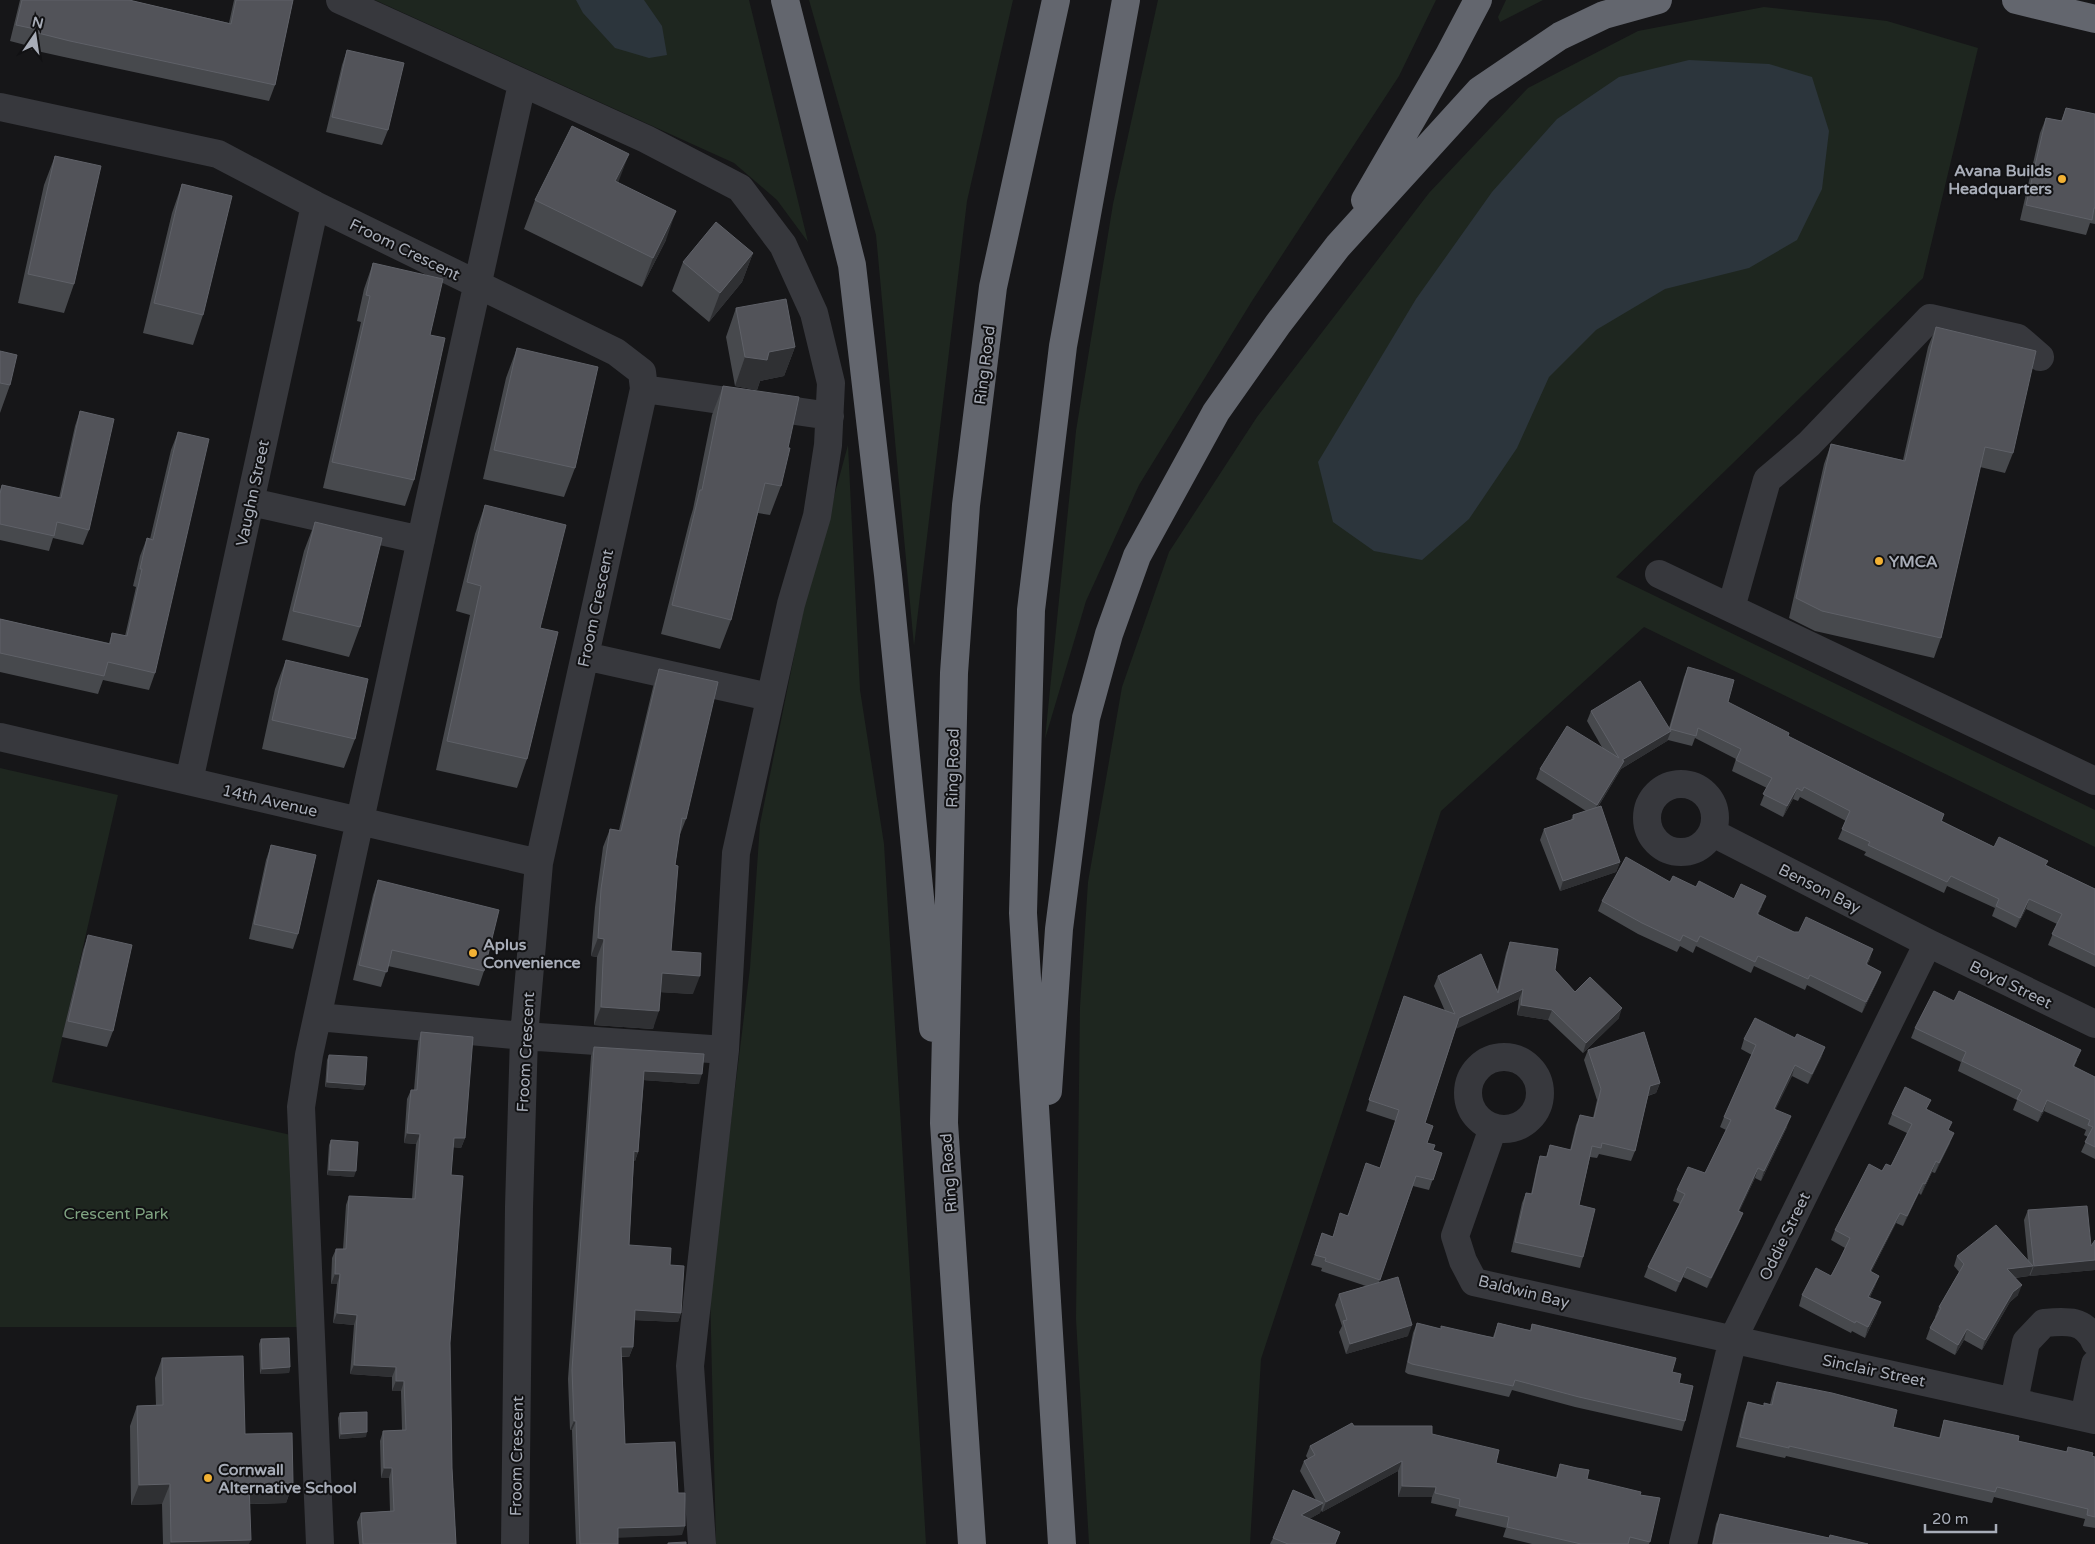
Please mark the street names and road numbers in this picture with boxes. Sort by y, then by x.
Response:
street label: Froom Crescent [346,215,463,285]
street label: Ring Road [970,324,1000,406]
street label: Vaughn Street [232,438,274,548]
street label: Froom Crescent [574,547,618,669]
street label: Ring Road [942,728,964,808]
street label: 14th Avenue [220,780,319,822]
street label: Benson Bay [1775,860,1864,918]
street label: Boyd Street [1966,956,2055,1013]
street label: Froom Crescent [513,991,539,1113]
street label: Ring Road [936,1133,962,1213]
street label: Oddie Street [1755,1189,1815,1284]
street label: Baldwin Bay [1476,1271,1572,1313]
street label: Sinclair Street [1820,1350,1927,1392]
street label: Froom Crescent [506,1396,528,1516]

